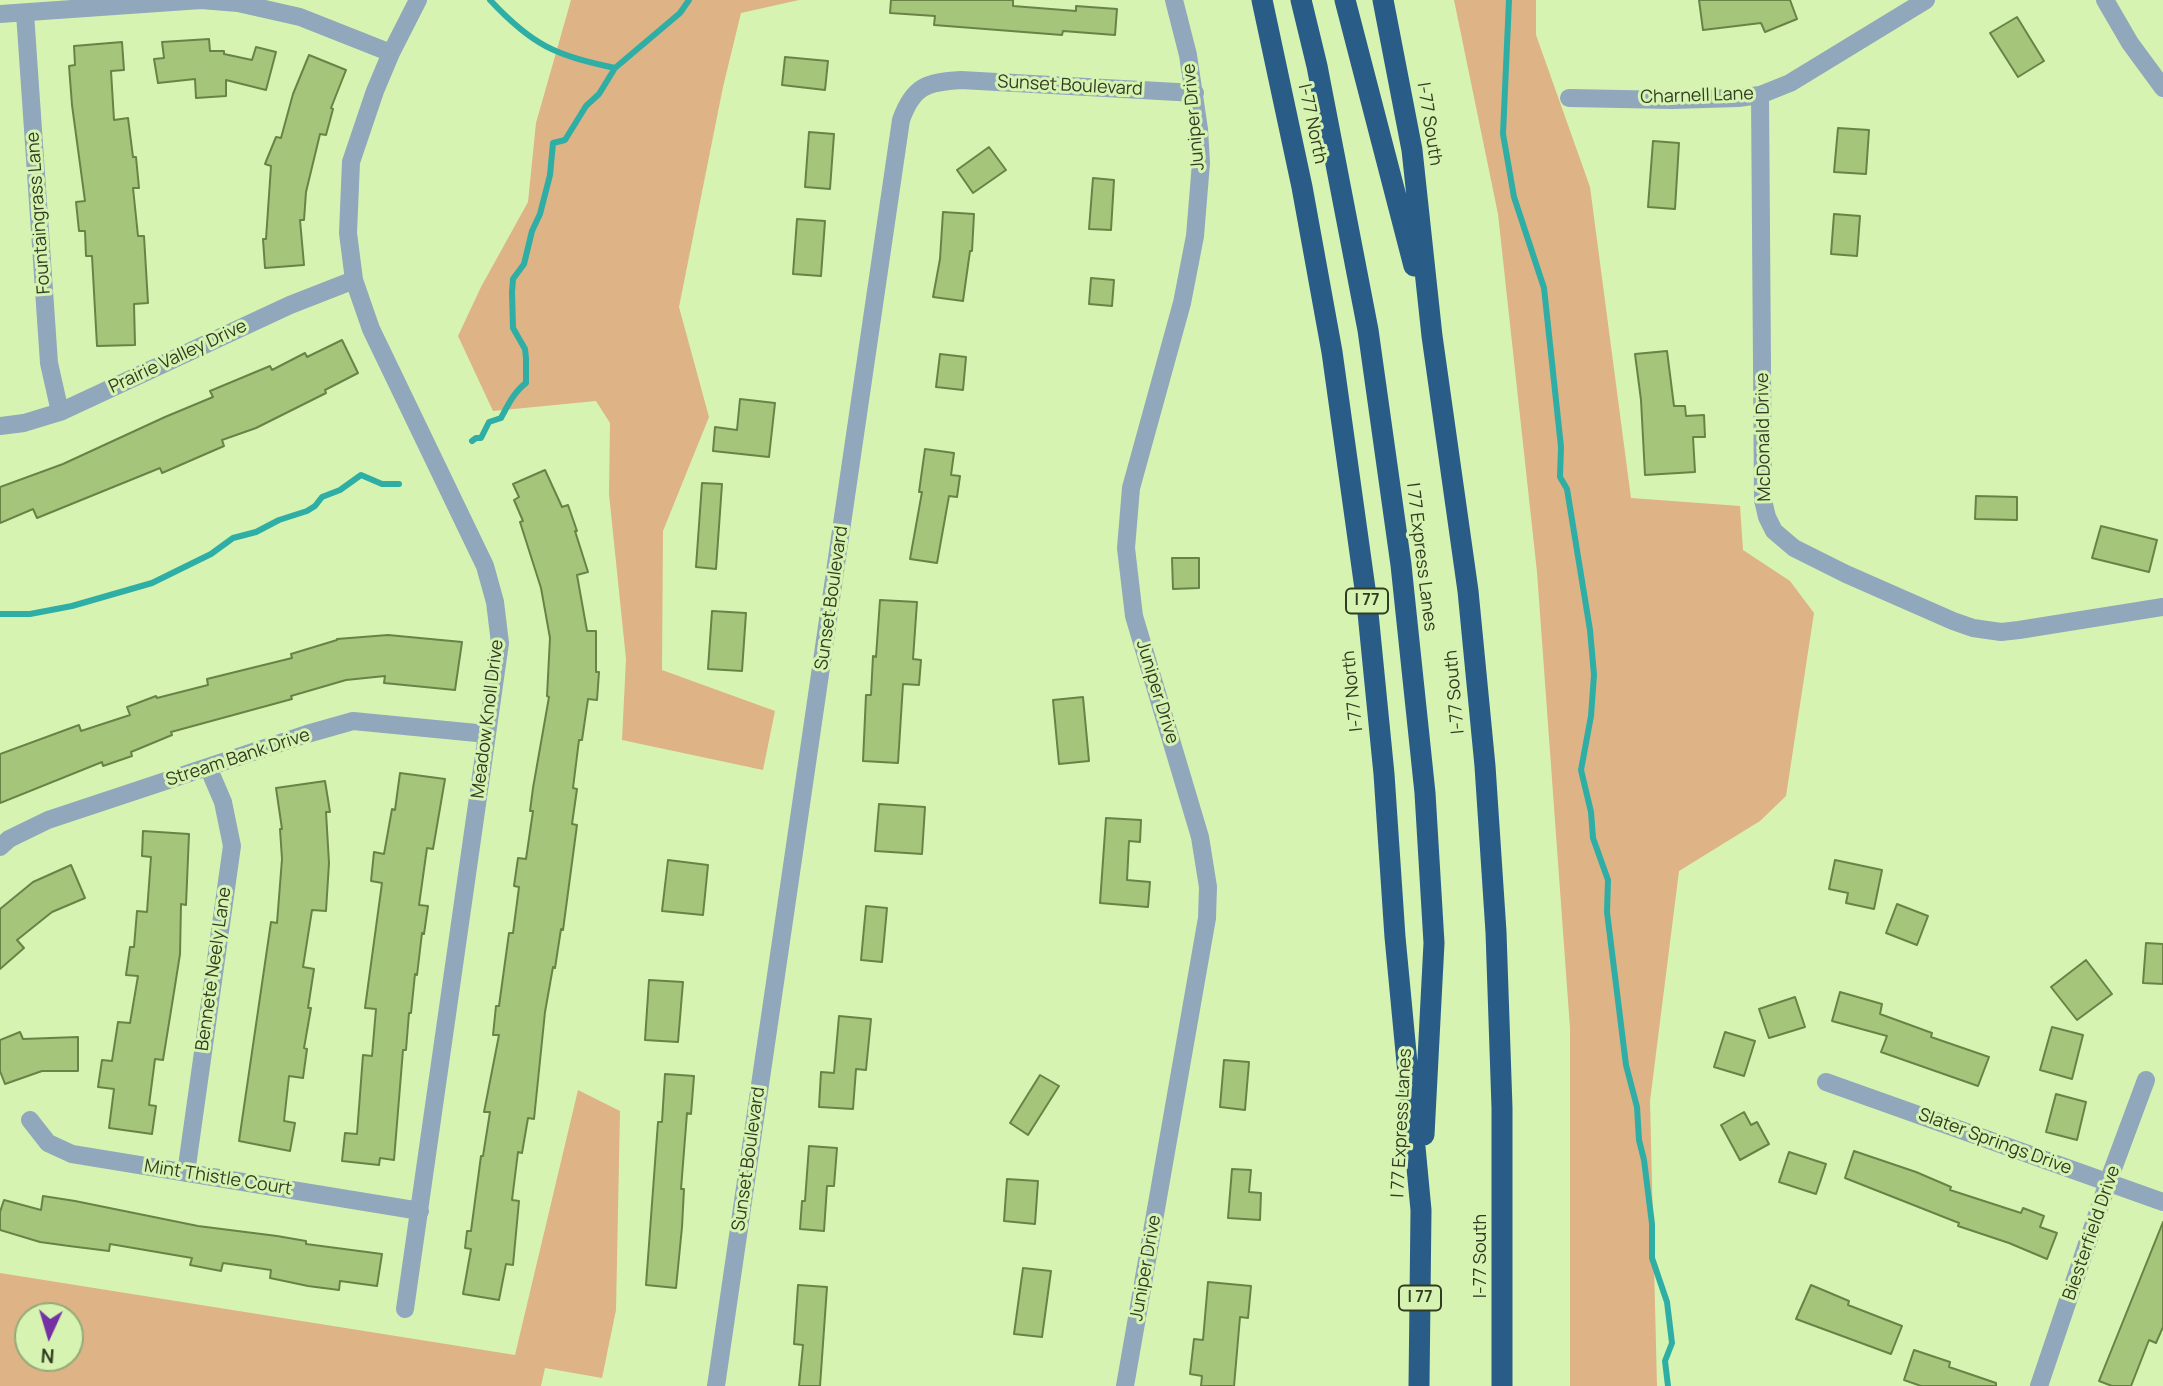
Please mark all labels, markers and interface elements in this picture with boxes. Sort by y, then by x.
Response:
street label: Juniper Drive [1179,63,1209,171]
street label: Sunset Boulevard [997,71,1143,101]
street label: I-77 South [1412,81,1446,167]
street label: I-77 North [1293,82,1331,166]
street label: Charnell Lane [1640,83,1754,109]
street label: Fountaingrass Lane [23,131,55,295]
street label: Prairie Valley Drive [105,316,251,398]
street label: McDonald Drive [1752,372,1776,502]
street label: I 77 Express Lanes [1401,482,1441,632]
street label: Sunset Boulevard [811,524,853,672]
road number: I 77 [1346,588,1388,614]
street label: Meadow Knoll Drive [468,638,508,800]
street label: Juniper Drive [1131,638,1183,746]
street label: I-77 North [1338,649,1368,733]
street label: I-77 South [1441,649,1469,735]
street label: Stream Bank Drive [163,725,313,791]
street label: Bennete Neely Lane [192,886,236,1052]
street label: I 77 Express Lanes [1387,1048,1417,1198]
street label: Sunset Boulevard [728,1085,770,1233]
street label: Slater Springs Drive [1915,1104,2075,1180]
street label: Mint Thistle Court [143,1156,293,1200]
street label: Biesterfield Drive [2059,1163,2125,1303]
street label: Juniper Drive [1126,1213,1166,1323]
street label: I-77 South [1470,1214,1492,1298]
road number: I 77 [1399,1286,1441,1310]
north arrow [14,1302,84,1372]
text: N [40,1343,55,1369]

